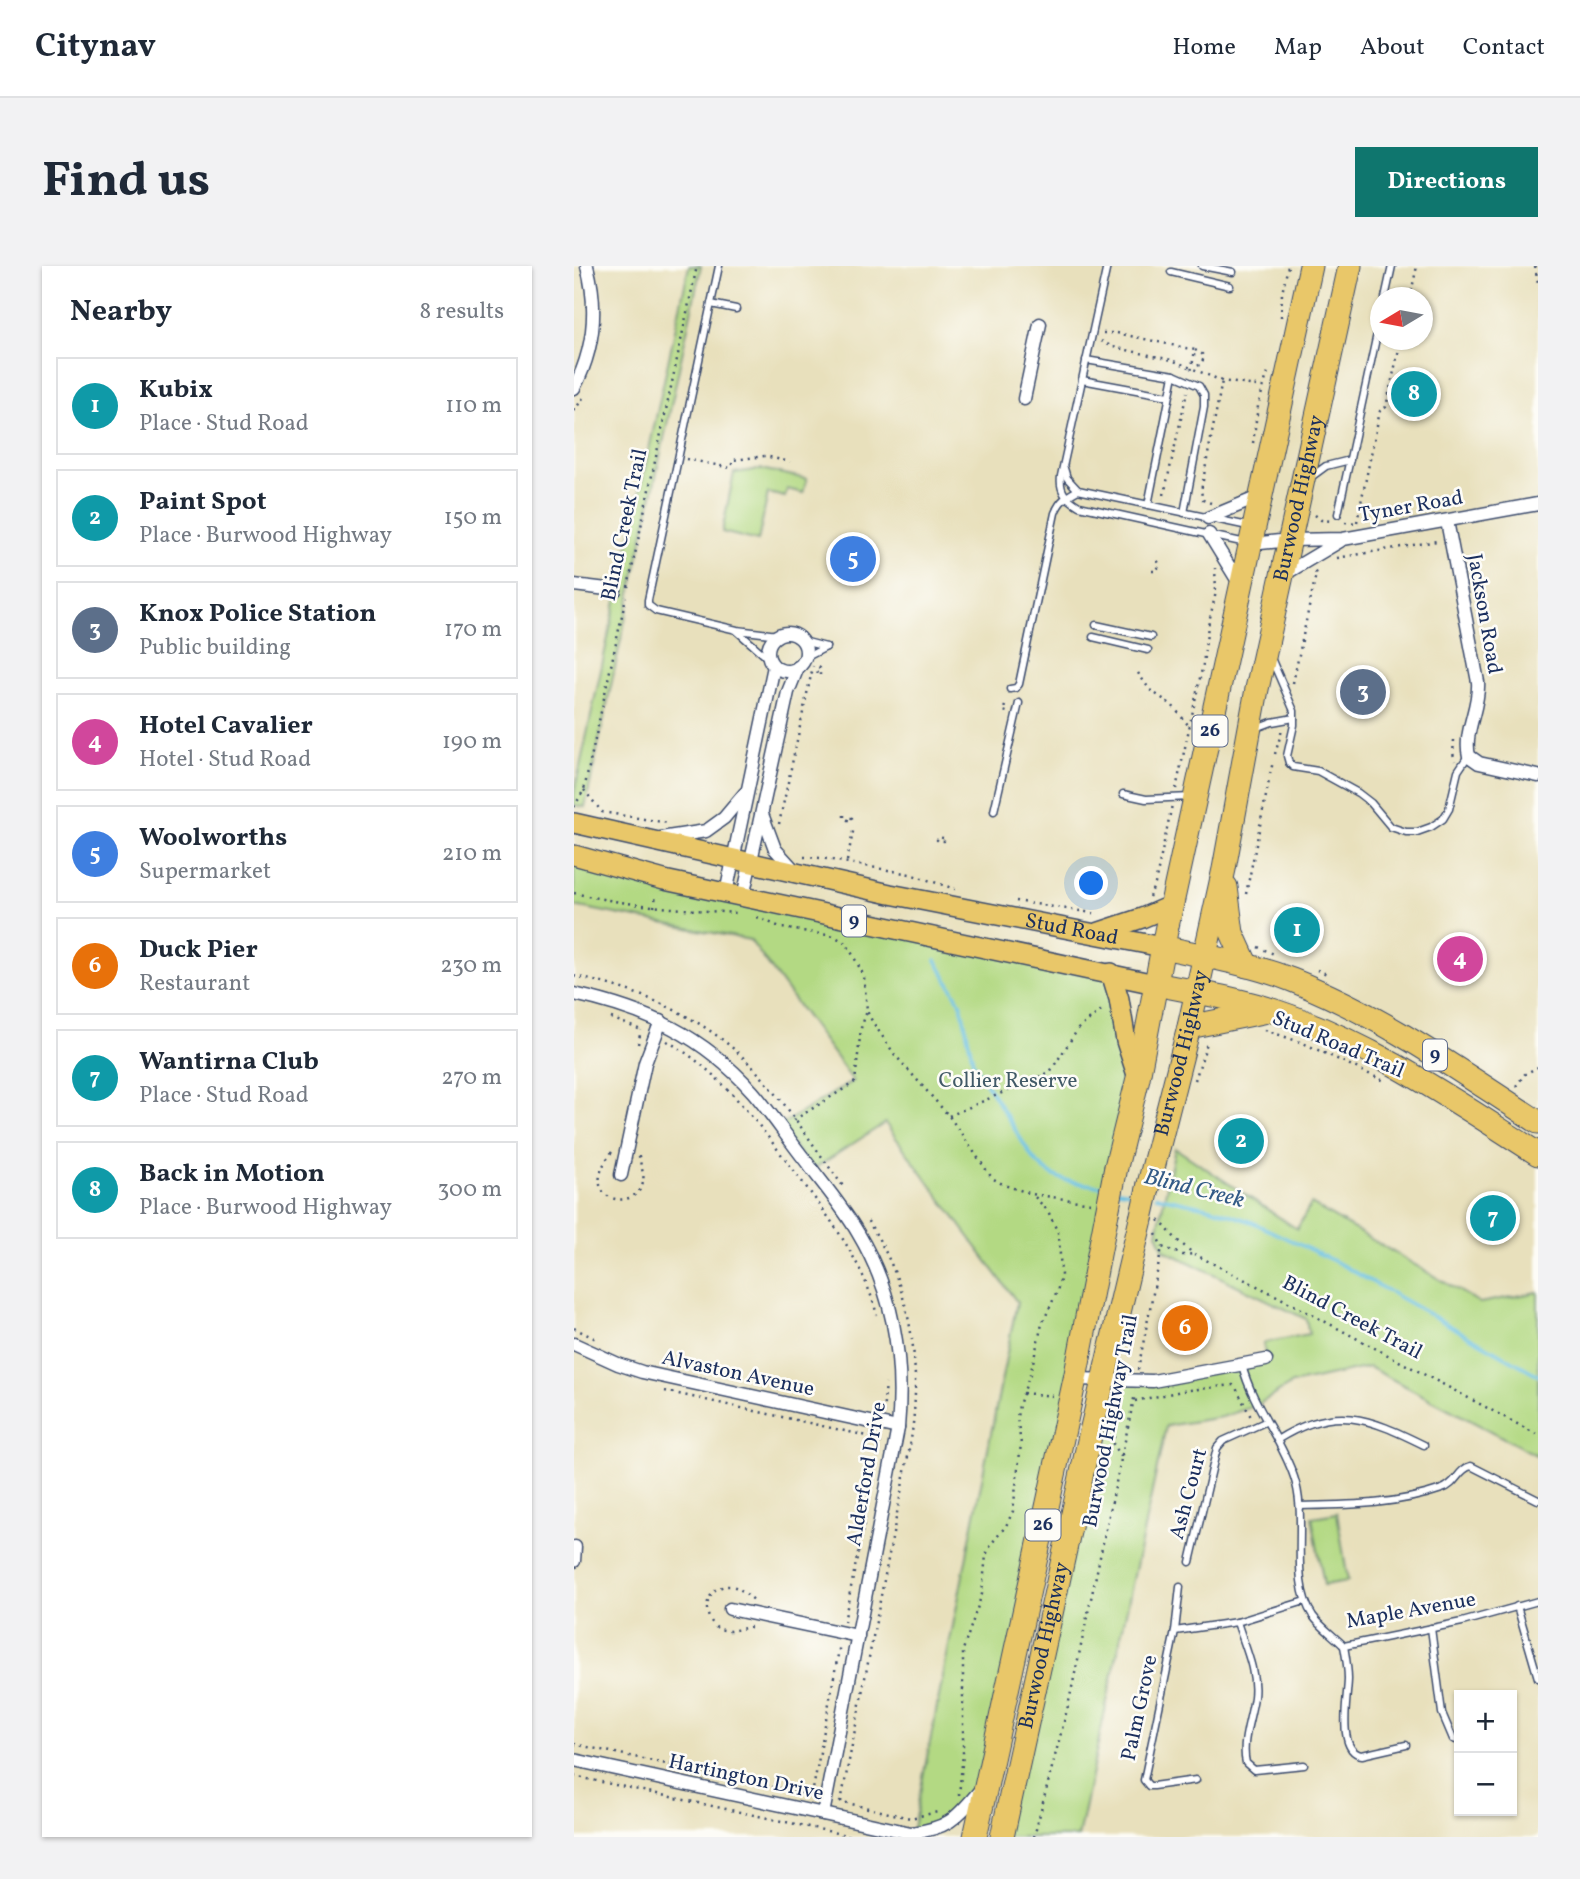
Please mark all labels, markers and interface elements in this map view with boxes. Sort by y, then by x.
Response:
text: Citynav [35,25,156,71]
text: Home [1172,31,1236,65]
text: Map [1274,31,1322,65]
text: About [1360,31,1425,65]
text: Contact [1463,31,1545,65]
button: Directions [1355,147,1538,217]
text: Find us [42,148,210,217]
north arrow [1370,287,1433,350]
text: Nearby [70,291,172,333]
text: 8 results [420,296,504,328]
pin: 8 [1391,368,1437,420]
text: Kubix [139,372,213,408]
text: 1 [90,390,100,422]
text: 110 m [445,390,502,422]
text: Place · Stud Road [139,408,309,440]
street label: Burwood Highway [1266,412,1331,585]
street label: Blind Creek Trail [595,446,655,604]
text: Paint Spot [139,484,266,520]
street label: Tyner Road [1357,484,1465,530]
text: 2 [89,502,101,534]
text: 150 m [444,502,502,534]
text: Place · Burwood Highway [139,520,392,552]
pin: 5 [830,533,876,585]
street label: Jackson Road [1459,551,1509,677]
text: Knox Police Station [139,596,376,632]
text: 3 [89,614,101,646]
text: 170 m [444,614,502,646]
text: Public building [139,632,291,664]
pin: 3 [1340,666,1386,718]
text: Hotel Cavalier [139,708,313,744]
road number: 26 [1192,716,1228,746]
text: 4 [88,726,102,758]
text: 190 m [442,726,502,758]
text: Hotel · Stud Road [139,744,311,776]
text: Woolworths [139,820,287,856]
text: 5 [89,838,101,870]
text: 210 m [442,838,502,870]
text: Supermarket [139,856,271,888]
your location [1074,866,1108,900]
pin: 1 [1274,904,1320,956]
road number: 9 [842,906,866,936]
street label: Stud Road [1023,906,1121,953]
text: Duck Pier [139,932,258,968]
pin: 4 [1437,933,1483,985]
text: 6 [89,950,101,982]
text: 230 m [440,950,502,982]
street label: Burwood Highway [1147,966,1216,1139]
text: Restaurant [139,968,250,1000]
street label: Stud Road Trail [1267,1004,1409,1086]
road number: 9 [1423,1040,1447,1070]
text: Wantirna Club [139,1044,319,1080]
text: 7 [90,1062,101,1094]
text: 270 m [441,1062,502,1094]
park label: Collier Reserve [939,1067,1078,1096]
text: Place · Stud Road [139,1080,309,1112]
pin: 2 [1218,1115,1264,1167]
text: Back in Motion [139,1156,325,1192]
water label: Blind Creek [1140,1161,1248,1217]
text: 8 [89,1174,101,1206]
text: 300 m [438,1174,502,1206]
text: Place · Burwood Highway [139,1192,392,1224]
pin: 7 [1470,1192,1516,1244]
street label: Blind Creek Trail [1277,1269,1427,1367]
pin: 6 [1162,1302,1208,1354]
street label: Burwood Highway Trail [1076,1312,1146,1530]
street label: Alvaston Avenue [659,1344,817,1404]
street label: Alderford Drive [840,1399,894,1548]
street label: Ash Court [1163,1445,1215,1543]
road number: 26 [1026,1510,1060,1540]
street label: Burwood Highway [1012,1559,1077,1732]
street label: Maple Avenue [1344,1585,1478,1637]
street label: Palm Grove [1115,1652,1165,1764]
map controls [1454,1690,1517,1816]
button: + [1454,1690,1517,1753]
street label: Hartington Drive [666,1747,827,1809]
button: − [1454,1753,1517,1816]

